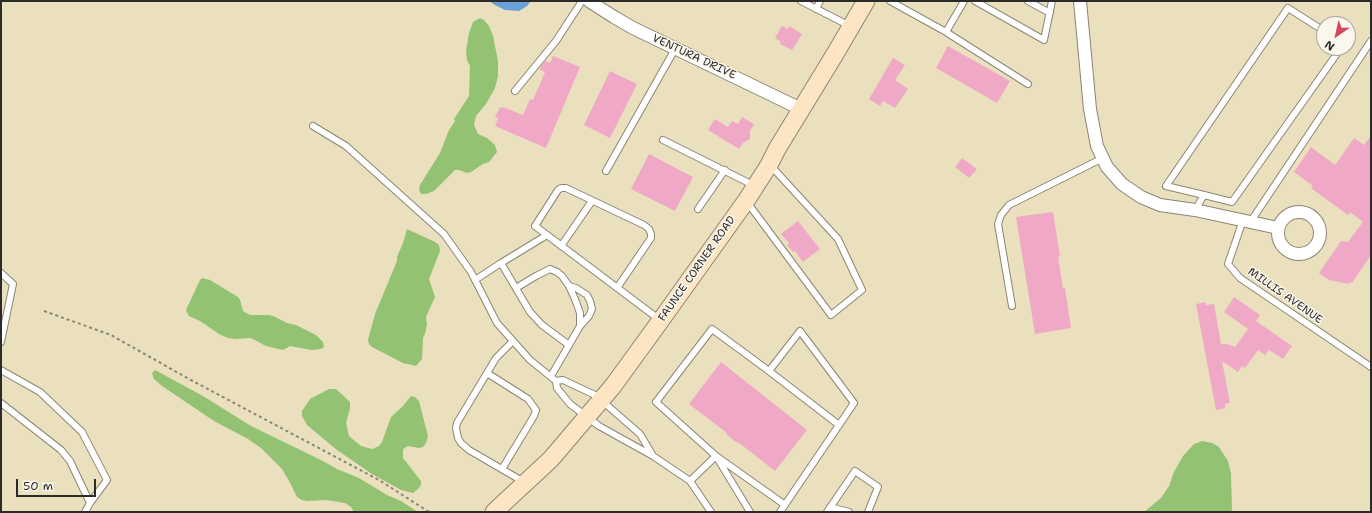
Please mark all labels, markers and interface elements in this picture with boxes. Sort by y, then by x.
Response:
north arrow [1316,16,1356,56]
street label: VENTURA DRIVE [650,32,738,82]
text: N [1322,37,1337,54]
street label: FAUNCE CORNER ROAD [656,214,738,324]
street label: MILLIS AVENUE [1245,265,1325,327]
scale bar [18,471,98,497]
text: 50 m [23,478,53,494]

